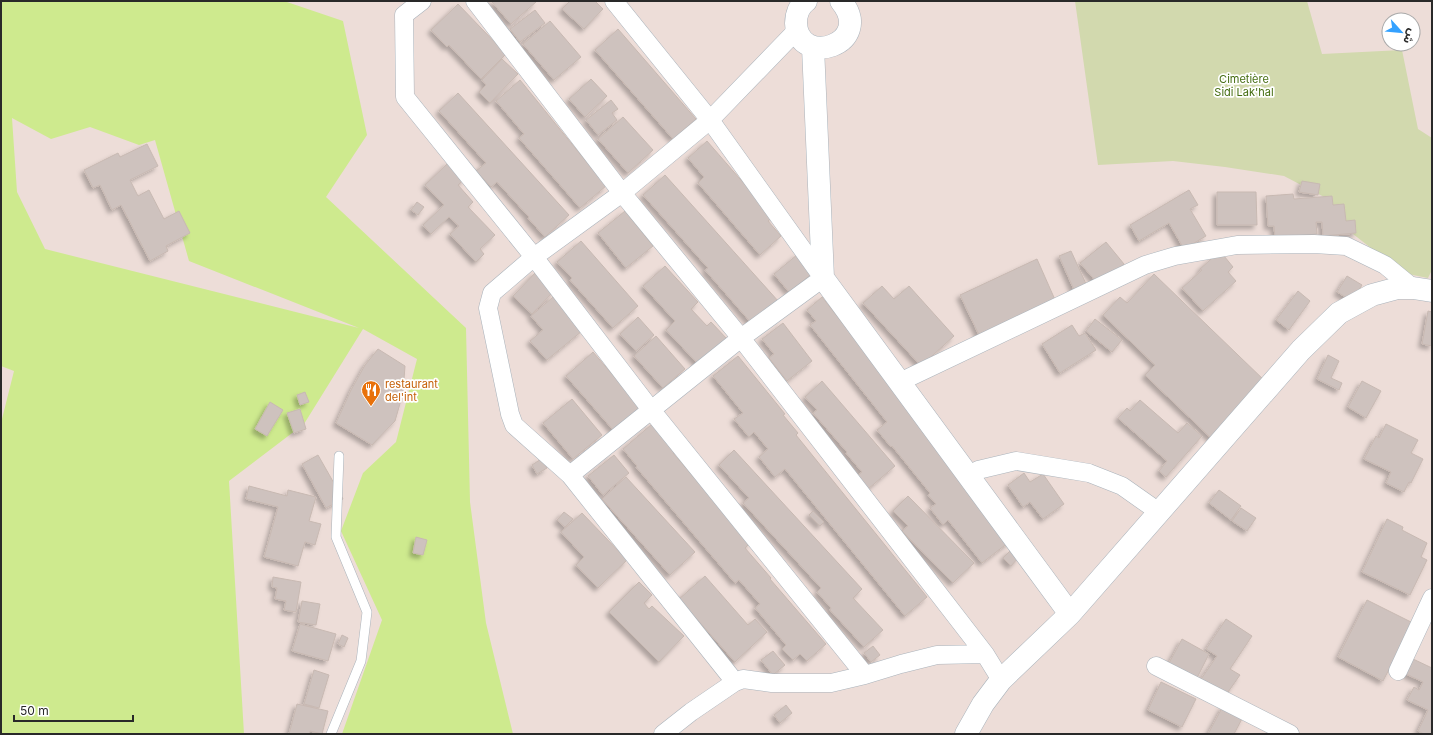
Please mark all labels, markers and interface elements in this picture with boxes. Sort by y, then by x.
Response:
north arrow [1381,12,1421,52]
text: ش [1400,27,1420,46]
park label: Cimetière Sidi Lak'hal [1214,72,1274,99]
place label: restaurant del'int [385,377,438,404]
restaurant icon: restaurant del'int [360,379,382,407]
scale bar [14,697,133,723]
text: 50 m [20,703,49,718]

